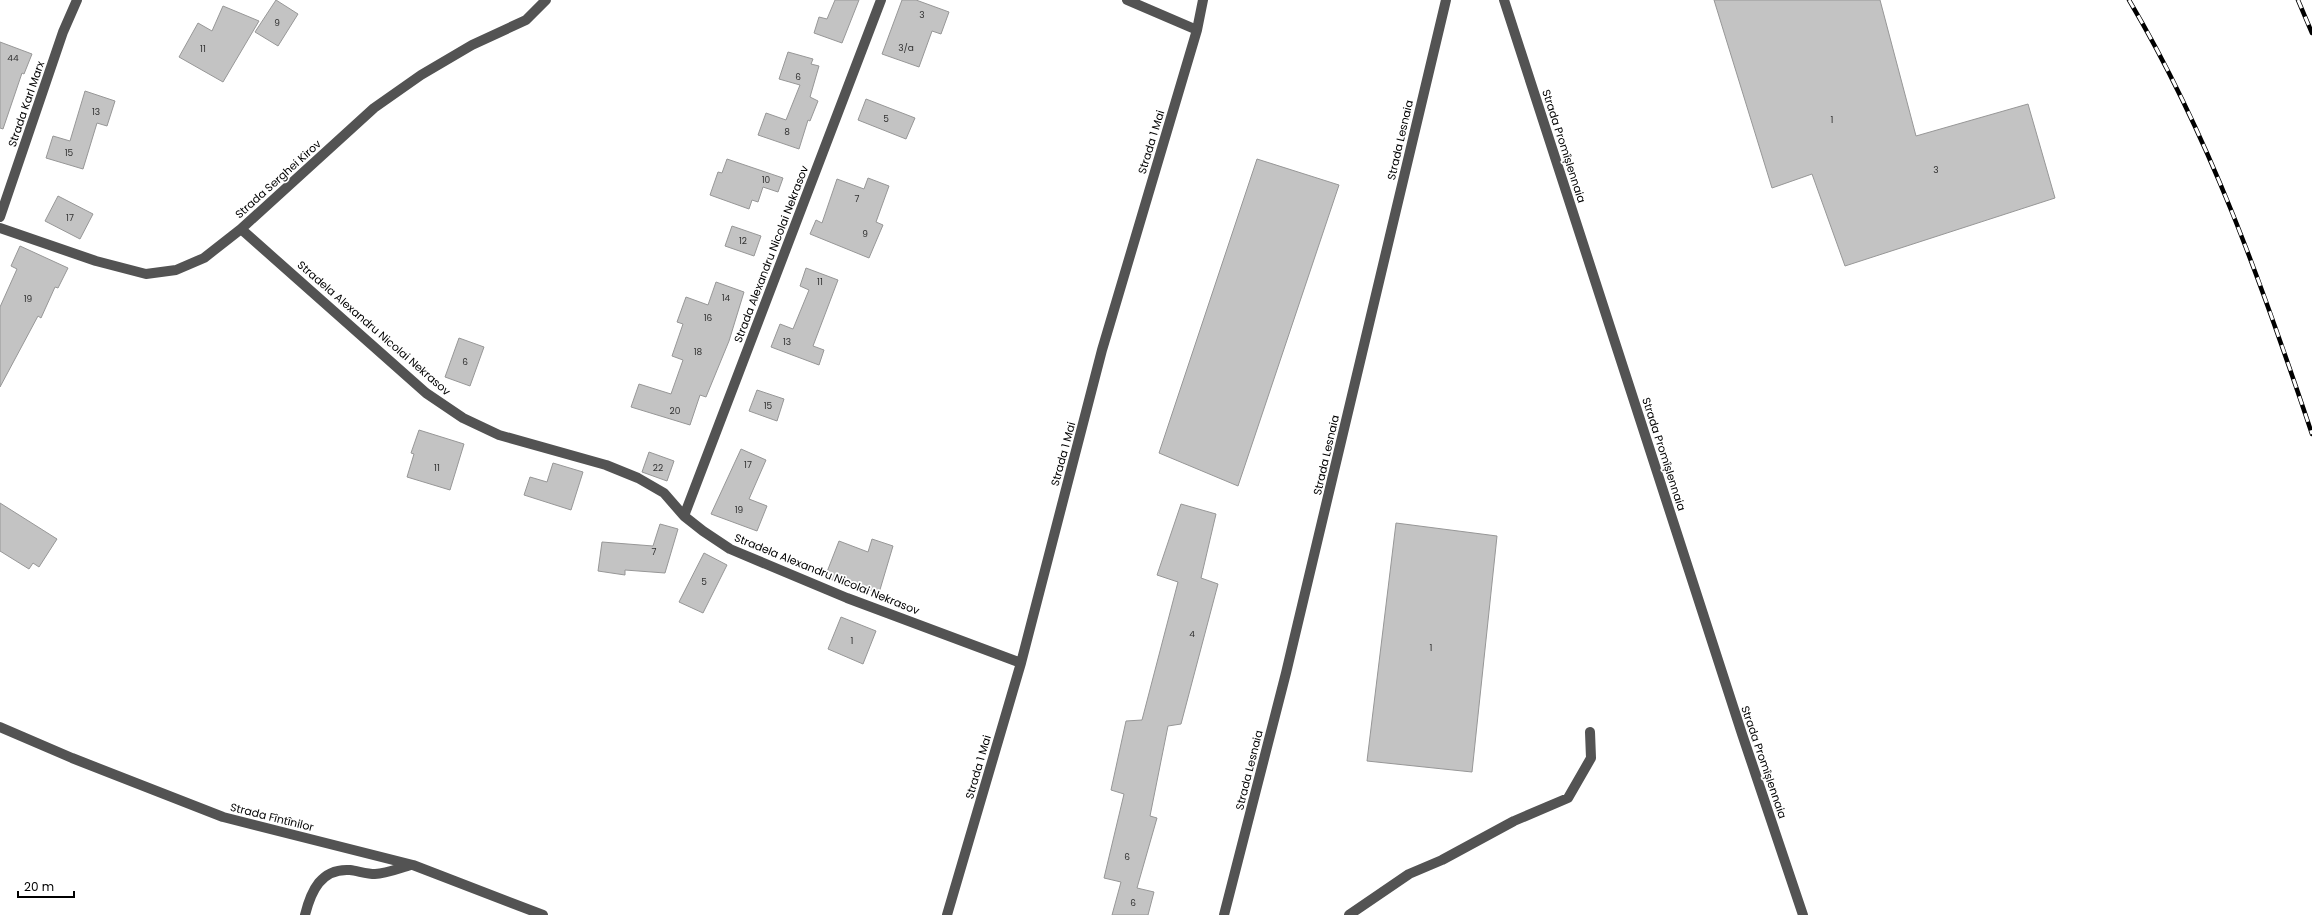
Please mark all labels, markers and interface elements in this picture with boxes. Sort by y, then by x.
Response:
house number: 3 [919,9,925,21]
house number: 9 [274,17,280,29]
house number: 3/a [898,42,914,54]
house number: 11 [200,43,206,55]
house number: 44 [7,52,19,64]
street label: Strada Karl Marx [4,58,48,149]
house number: 6 [795,71,801,83]
street label: Strada Promîșlennaia [1538,87,1590,205]
street label: Strada Lesnaia [1383,98,1417,182]
house number: 13 [92,106,100,118]
street label: Strada 1 Mai [1134,108,1168,176]
house number: 5 [883,113,889,125]
house number: 1 [1831,114,1834,126]
house number: 8 [784,126,790,138]
street label: Strada Serghei Kirov [231,135,325,222]
house number: 15 [65,147,74,159]
street label: Strada Alexandru Nicolai Nekrasov [730,162,813,345]
house number: 3 [1933,164,1939,176]
house number: 10 [762,174,771,186]
house number: 7 [855,193,860,205]
house number: 17 [66,212,74,224]
house number: 9 [862,228,868,240]
house number: 12 [739,235,747,247]
street label: Stradela Alexandru Nicolai Nekrasov [294,257,455,400]
house number: 11 [817,276,823,288]
house number: 14 [722,292,731,304]
house number: 19 [24,293,33,305]
house number: 16 [704,312,713,324]
house number: 13 [783,336,791,348]
house number: 18 [694,346,703,358]
house number: 6 [462,356,468,368]
street label: Strada Promîșlennaia [1638,395,1690,513]
house number: 15 [764,400,773,412]
house number: 20 [670,405,681,417]
street label: Strada Lesnaia [1309,413,1343,497]
street label: Strada 1 Mai [1047,420,1079,488]
house number: 17 [744,459,752,471]
house number: 11 [434,462,440,474]
house number: 22 [653,462,663,474]
house number: 19 [735,504,744,516]
street label: Stradela Alexandru Nicolai Nekrasov [732,529,923,619]
house number: 7 [652,546,657,558]
house number: 5 [701,576,707,588]
house number: 4 [1189,628,1195,640]
house number: 1 [851,635,854,647]
house number: 1 [1430,642,1433,654]
street label: Strada Promîșlennaia [1737,703,1791,821]
street label: Strada Lesnaia [1231,728,1267,812]
street label: Strada 1 Mai [961,733,995,801]
street label: Strada Fîntînilor [229,799,315,835]
house number: 6 [1124,851,1130,863]
scale bar [18,873,74,899]
text: 20 m [24,878,54,895]
house number: 6 [1130,897,1136,909]

